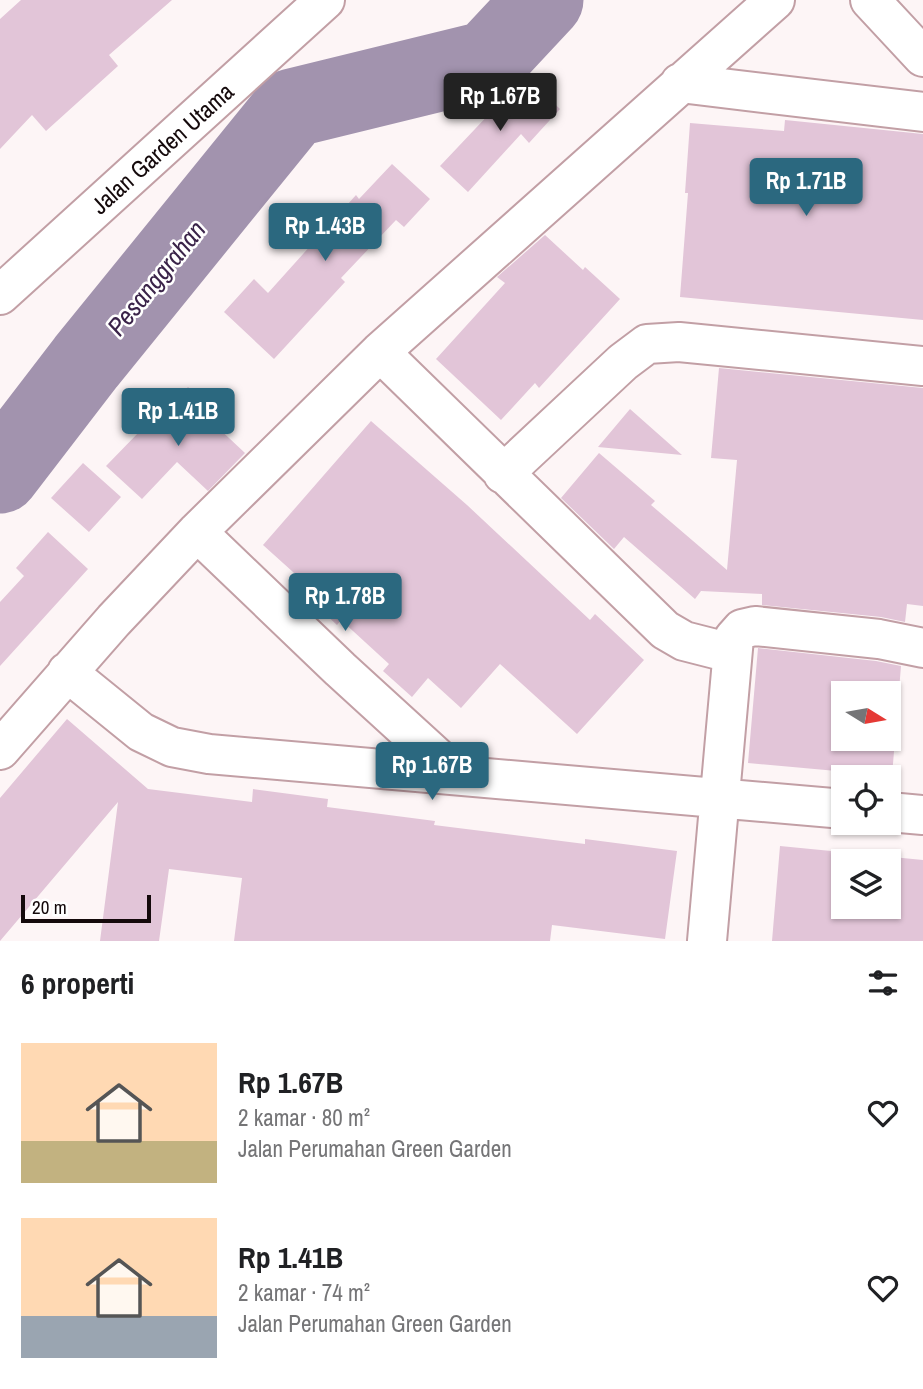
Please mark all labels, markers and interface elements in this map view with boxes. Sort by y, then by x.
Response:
pin: Rp 1.67B [428,74,572,133]
street label: Jalan Garden Utama [84,75,240,221]
text: Rp 1.67B [460,80,540,111]
pin: Rp 1.71B [734,158,878,218]
text: Rp 1.71B [766,165,846,196]
pin: Rp 1.43B [253,204,397,263]
text: Rp 1.43B [285,210,365,241]
water label: Pesanggrahan [99,213,213,343]
pin: Rp 1.41B [106,388,250,448]
text: Rp 1.41B [138,395,218,426]
pin: Rp 1.78B [273,574,417,633]
text: Rp 1.78B [305,580,385,611]
north arrow [831,681,901,751]
map controls [831,681,901,919]
pin: Rp 1.67B [360,742,504,802]
text: Rp 1.67B [392,749,472,780]
button: locate [831,765,901,835]
button: layers [831,849,901,919]
scale bar [21,892,150,924]
text: 20 m [32,894,67,920]
text: 6 properti [21,963,134,1003]
icon: filters [864,964,902,1002]
text: Rp 1.67B [238,1062,343,1102]
icon: home [77,1071,161,1155]
icon: heart [864,1094,902,1132]
text: 2 kamar · 80 m² [238,1102,370,1133]
text: Jalan Perumahan Green Garden [238,1133,512,1164]
text: Rp 1.41B [238,1237,343,1277]
icon: home [77,1246,161,1330]
icon: heart [864,1269,902,1307]
text: 2 kamar · 74 m² [238,1277,370,1308]
text: Jalan Perumahan Green Garden [238,1308,512,1339]

